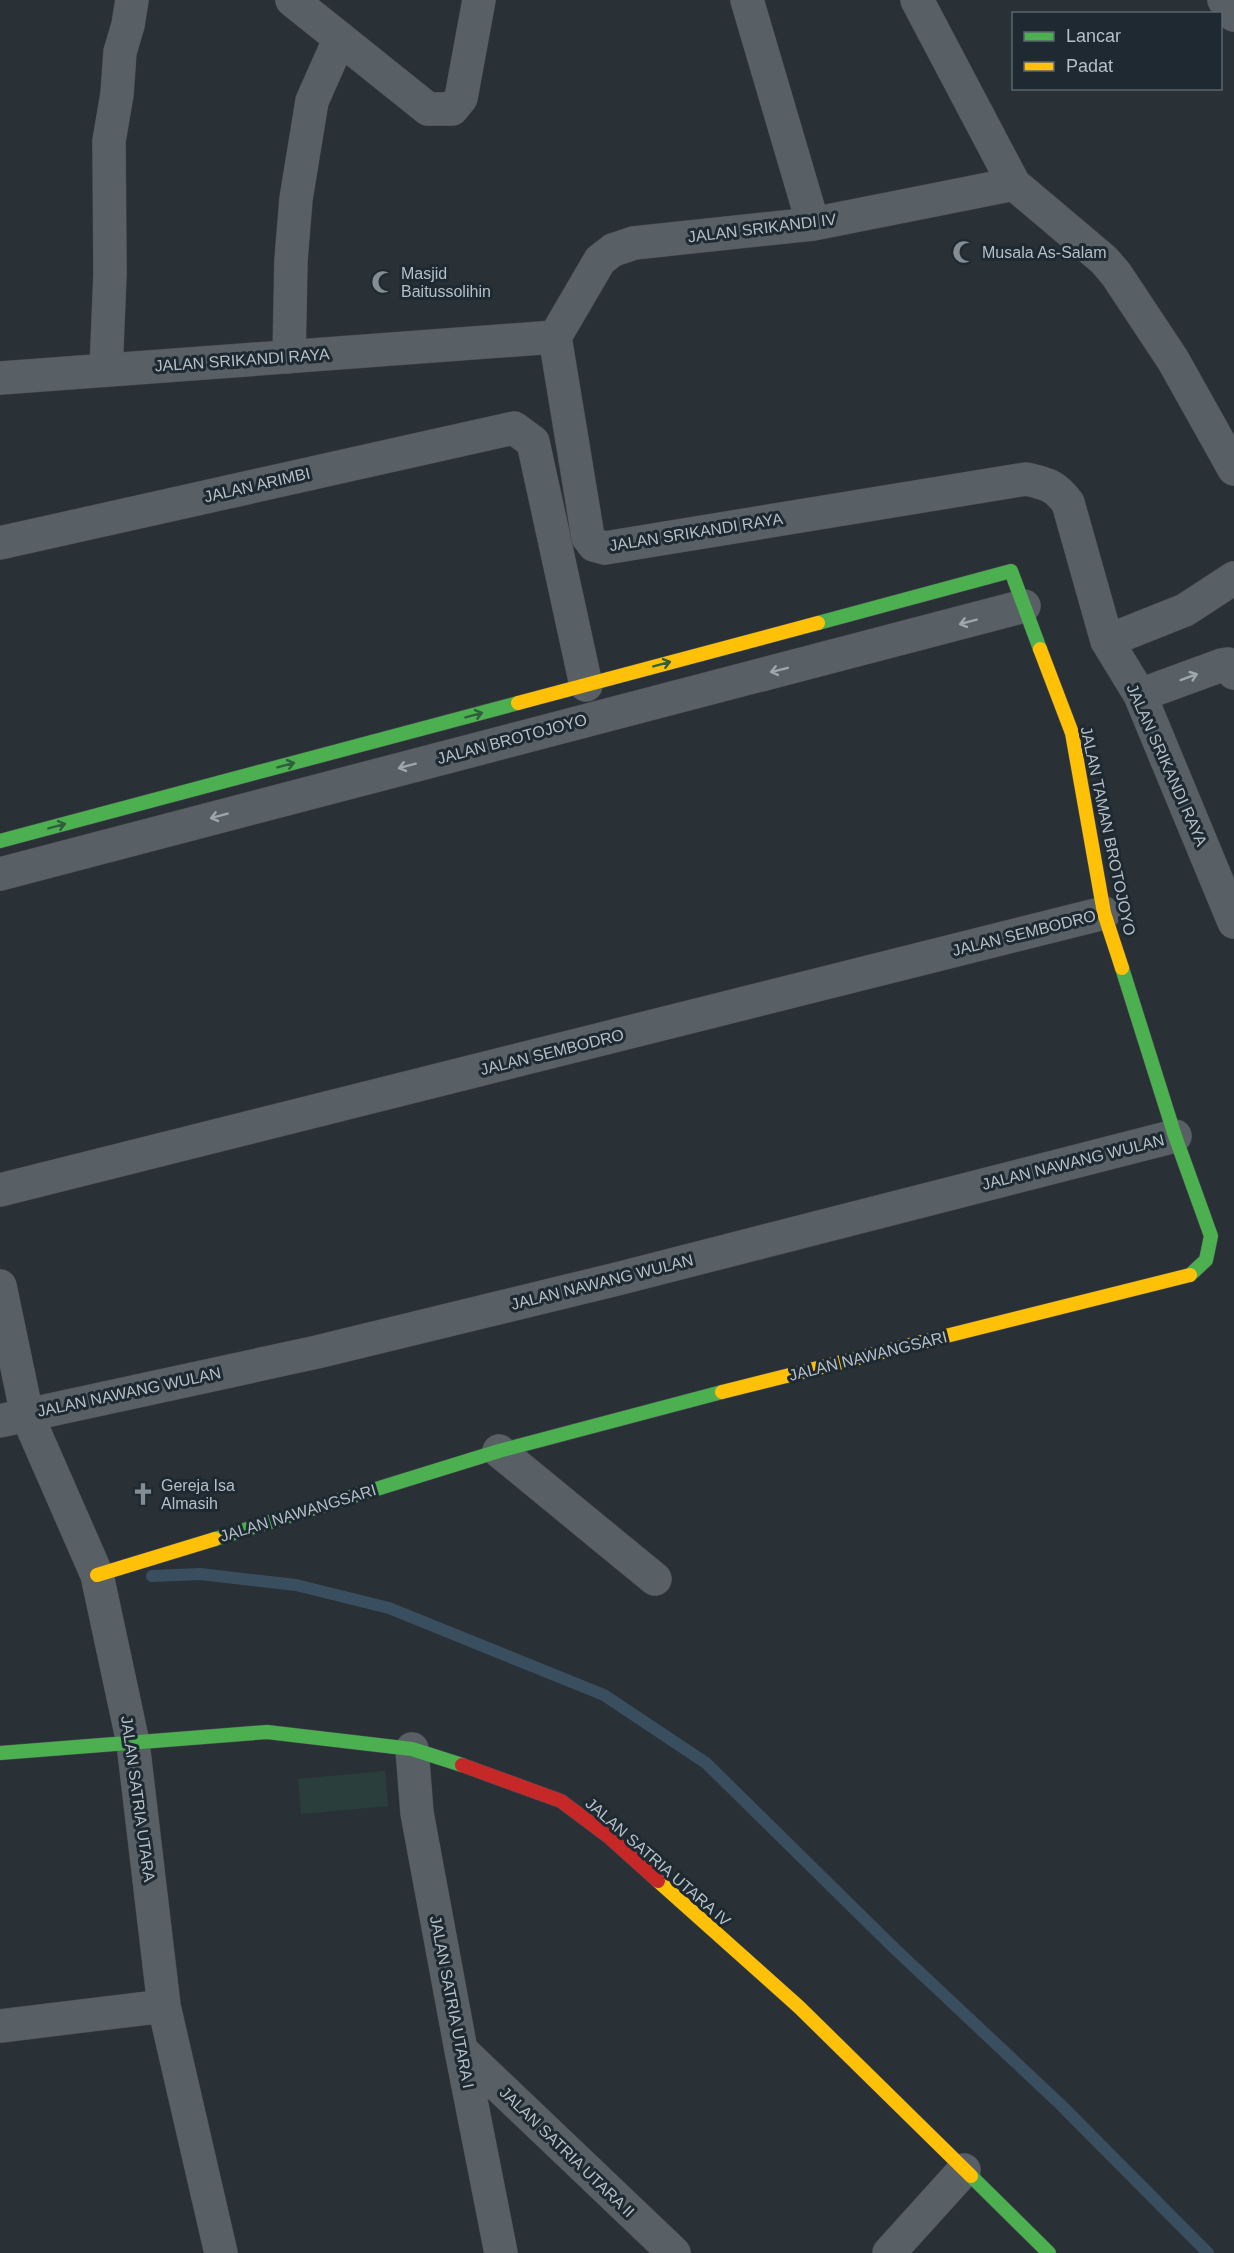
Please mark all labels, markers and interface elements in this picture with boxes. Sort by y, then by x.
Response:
legend [1012,12,1222,90]
text: Lancar [1066,26,1121,46]
text: Padat [1066,56,1113,76]
street label: JALAN SRIKANDI IV [687,210,837,246]
mosque icon: Musala As-Salam [951,239,977,265]
place label: Musala As-Salam [982,244,1107,261]
place label: Masjid Baitussolihin [401,265,491,300]
mosque icon: Masjid Baitussolihin [370,269,396,295]
street label: JALAN SRIKANDI RAYA [154,345,330,375]
street label: JALAN ARIMBI [202,465,312,505]
street label: JALAN SRIKANDI RAYA [608,510,784,554]
one-way arrow [959,617,978,628]
one-way arrow [652,658,671,670]
one-way arrow [770,665,789,677]
one-way arrow [1179,671,1197,682]
street label: JALAN SRIKANDI RAYA [1124,681,1211,849]
one-way arrow [464,708,483,720]
street label: JALAN BROTOJOYO [435,711,589,767]
street label: JALAN TAMAN BROTOJOYO [1078,725,1138,937]
one-way arrow [276,759,295,770]
one-way arrow [398,761,417,773]
one-way arrow [210,811,229,823]
one-way arrow [47,820,66,832]
street label: JALAN SEMBODRO [950,907,1098,959]
street label: JALAN SEMBODRO [478,1026,626,1078]
street label: JALAN NAWANG WULAN [980,1131,1166,1193]
street label: JALAN NAWANG WULAN [509,1251,695,1313]
street label: JALAN NAWANGSARI [787,1328,949,1384]
street label: JALAN NAWANG WULAN [36,1364,222,1420]
place label: Gereja Isa Almasih [161,1477,235,1512]
church icon: Gereja Isa Almasih [130,1481,156,1507]
street label: JALAN NAWANGSARI [218,1481,378,1545]
street label: JALAN SATRIA UTARA [118,1715,158,1883]
street label: JALAN SATRIA UTARA IV [582,1795,734,1930]
street label: JALAN SATRIA UTARA I [427,1914,477,2090]
street label: JALAN SATRIA UTARA II [496,2083,638,2221]

